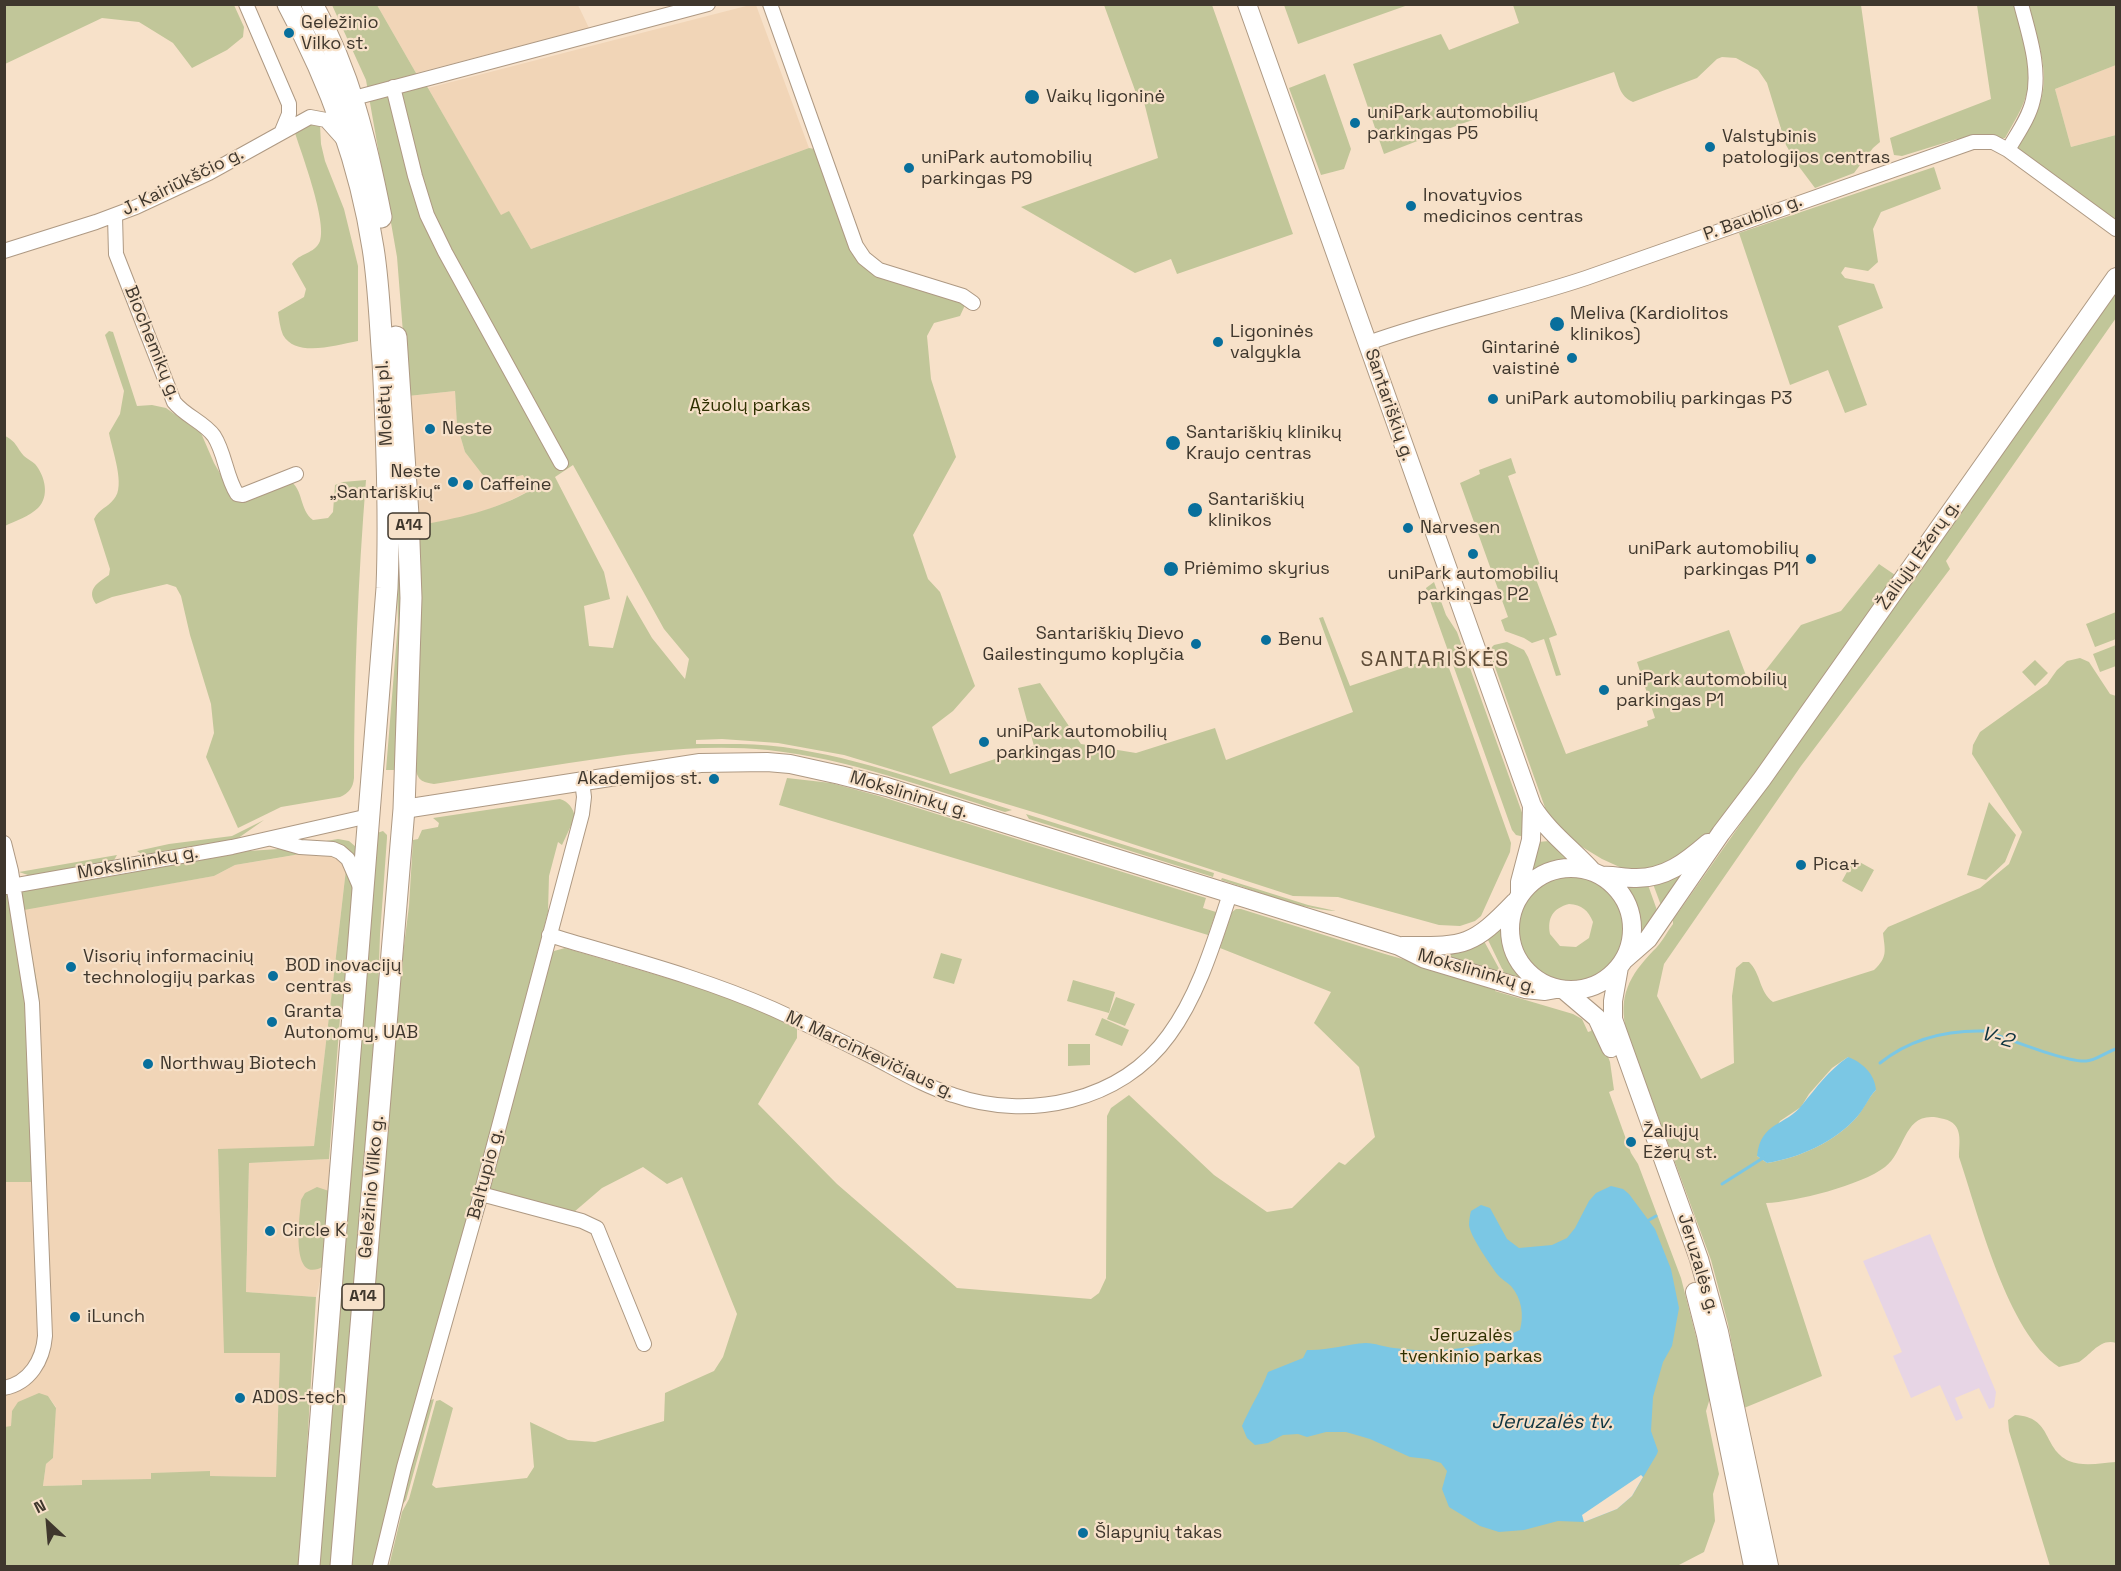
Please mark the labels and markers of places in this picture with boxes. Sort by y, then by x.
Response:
place label: Geležinio Vilko st. [301,12,379,54]
marker: Geležinio Vilko st. [282,26,296,40]
place label: Vaikų ligoninė [1046,86,1165,108]
marker: Vaikų ligoninė [1023,88,1041,106]
place label: uniPark automobilių parkingas P5 [1367,102,1538,144]
marker: uniPark automobilių parkingas P5 [1348,116,1362,130]
place label: Valstybinis patologijos centras [1722,126,1890,168]
marker: Valstybinis patologijos centras [1703,140,1717,154]
place label: uniPark automobilių parkingas P9 [921,147,1092,190]
marker: uniPark automobilių parkingas P9 [902,161,916,175]
place label: Inovatyvios medicinos centras [1423,185,1583,228]
marker: Inovatyvios medicinos centras [1404,199,1418,213]
place label: Meliva (Kardiolitos klinikos) [1570,303,1729,346]
marker: Meliva (Kardiolitos klinikos) [1548,315,1566,333]
place label: Ligoninės valgykla [1230,321,1314,364]
marker: Ligoninės valgykla [1211,335,1225,349]
place label: Gintarinė vaistinė [1481,337,1560,380]
marker: Gintarinė vaistinė [1565,351,1579,365]
place label: uniPark automobilių parkingas P3 [1505,388,1792,410]
marker: uniPark automobilių parkingas P3 [1486,392,1500,406]
place label: Neste [442,418,493,440]
marker: Neste [423,422,437,436]
place label: Santariškių klinikų Kraujo centras [1186,422,1342,464]
marker: Santariškių klinikų Kraujo centras [1164,434,1182,452]
place label: Neste „Santariškių“ [329,461,441,504]
place label: Caffeine [480,474,551,496]
marker: Neste „Santariškių“ [446,475,460,489]
marker: Caffeine [461,478,475,492]
place label: Santariškių klinikos [1208,489,1305,532]
marker: Santariškių klinikos [1186,501,1204,519]
place label: Narvesen [1420,517,1500,539]
marker: Narvesen [1401,521,1415,535]
place label: uniPark automobilių parkingas P11 [1628,538,1799,580]
marker: uniPark automobilių parkingas P2 [1466,547,1480,561]
marker: uniPark automobilių parkingas P11 [1804,552,1818,566]
place label: Priėmimo skyrius [1184,558,1330,580]
marker: Priėmimo skyrius [1162,560,1180,578]
place label: uniPark automobilių parkingas P2 [1387,563,1559,606]
place label: Santariškių Dievo Gailestingumo koplyčia [983,623,1184,666]
place label: Benu [1278,629,1322,651]
marker: Benu [1259,633,1273,647]
marker: Santariškių Dievo Gailestingumo koplyčia [1189,637,1203,651]
place label: uniPark automobilių parkingas P1 [1616,669,1787,712]
marker: uniPark automobilių parkingas P1 [1597,683,1611,697]
place label: uniPark automobilių parkingas P10 [996,721,1167,764]
marker: uniPark automobilių parkingas P10 [977,735,991,749]
place label: Akademijos st. [577,768,702,790]
marker: Akademijos st. [707,772,721,786]
place label: Pica+ [1813,854,1861,876]
marker: Pica+ [1794,858,1808,872]
place label: Visorių informacinių technologijų parkas [83,946,255,988]
place label: BOD inovacijų centras [285,955,401,998]
marker: Visorių informacinių technologijų parkas [64,960,78,974]
marker: BOD inovacijų centras [266,969,280,983]
place label: Granta Autonomy, UAB [284,1001,418,1044]
marker: Granta Autonomy, UAB [265,1015,279,1029]
place label: Northway Biotech [160,1053,317,1075]
marker: Northway Biotech [141,1057,155,1071]
place label: Žaliųjų Ežerų st. [1643,1121,1717,1164]
marker: Žaliųjų Ežerų st. [1624,1135,1638,1149]
place label: Circle K [282,1220,346,1242]
marker: Circle K [263,1224,277,1238]
place label: iLunch [87,1306,145,1328]
marker: iLunch [68,1310,82,1324]
place label: ADOS-tech [252,1387,346,1409]
marker: ADOS-tech [233,1391,247,1405]
place label: Šlapynių takas [1095,1522,1222,1544]
marker: Šlapynių takas [1076,1526,1090,1540]

